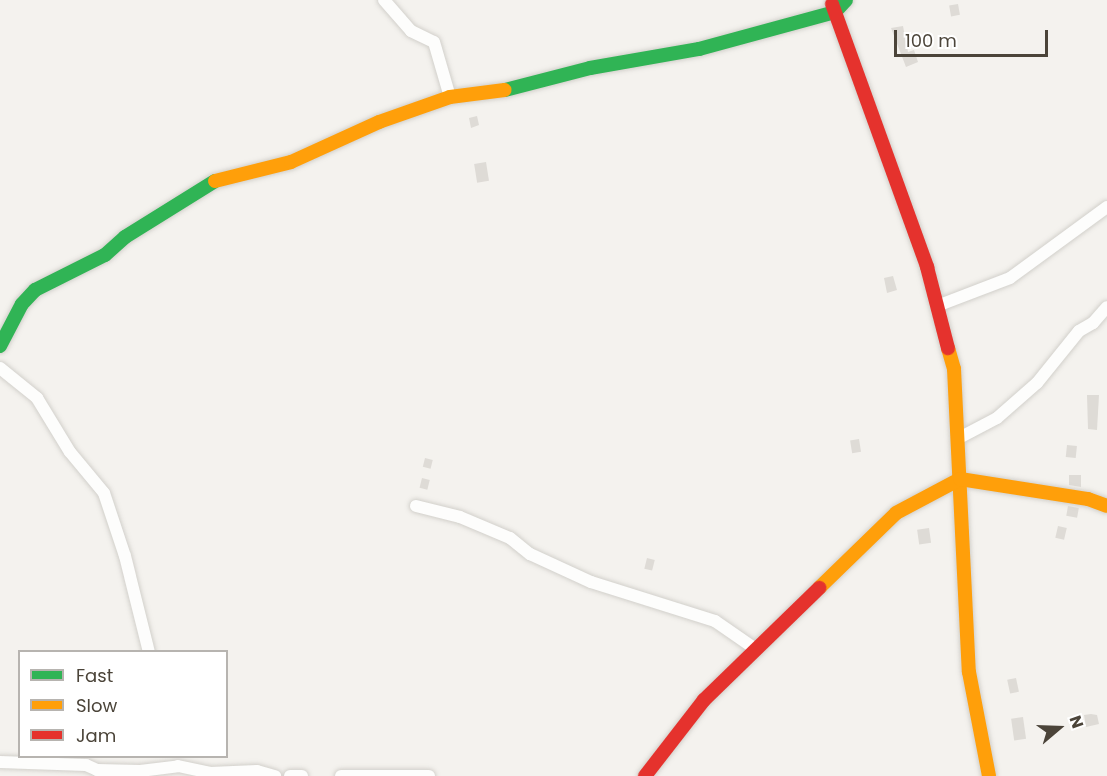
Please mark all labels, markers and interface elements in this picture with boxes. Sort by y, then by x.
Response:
scale bar [897,18,1052,56]
text: 100 m [905,28,957,53]
legend [18,650,228,758]
text: Fast [76,663,113,688]
text: Slow [76,693,117,718]
north arrow [1029,698,1089,758]
text: N [1064,713,1089,731]
text: Jam [76,723,116,748]

